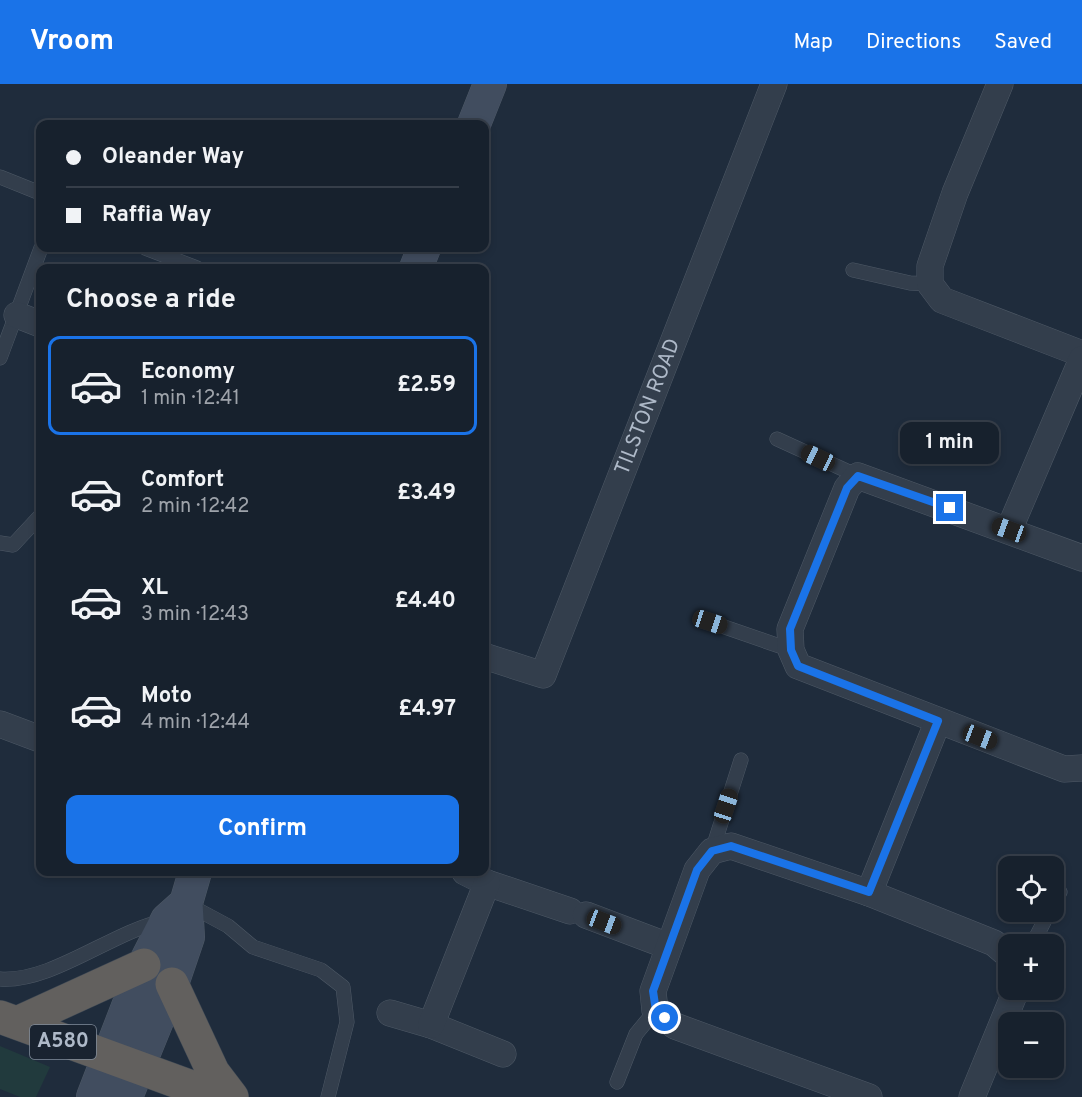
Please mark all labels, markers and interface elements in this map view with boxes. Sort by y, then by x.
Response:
text: Vroom [30,24,114,60]
text: Map [793,29,833,56]
text: Directions [866,29,961,56]
text: Saved [994,29,1052,56]
text: Oleander Way [102,144,244,171]
text: Raffia Way [102,202,211,229]
text: Choose a ride [66,283,236,317]
street label: TILSTON ROAD [609,334,687,479]
icon: car [69,359,123,413]
text: Economy [141,359,235,386]
text: £2.59 [397,372,456,399]
text: 1 min · 12:41 [141,386,240,412]
callout: 1 min [900,421,1000,463]
text: 1 min [925,430,974,456]
car [798,442,838,474]
icon: car [69,467,123,521]
text: Comfort [141,467,224,494]
text: £3.49 [397,480,456,507]
text: 2 min · 12:42 [141,494,249,520]
route end [936,494,963,521]
car [989,515,1029,545]
icon: car [69,575,123,629]
text: XL [141,575,168,602]
text: £4.40 [395,588,456,615]
text: 3 min · 12:43 [141,602,249,628]
car [690,608,730,636]
icon: car [69,683,123,737]
text: Moto [141,683,192,710]
text: £4.97 [398,696,456,723]
text: 4 min · 12:44 [141,710,250,736]
car [960,722,1000,752]
car [712,786,740,826]
button: Confirm [66,795,459,864]
map controls [998,856,1064,1078]
button: locate [998,856,1064,922]
car [584,907,624,937]
button: + [998,934,1064,1000]
route start [651,1004,678,1031]
button: − [998,1012,1064,1078]
road number: A580 [30,1025,96,1059]

